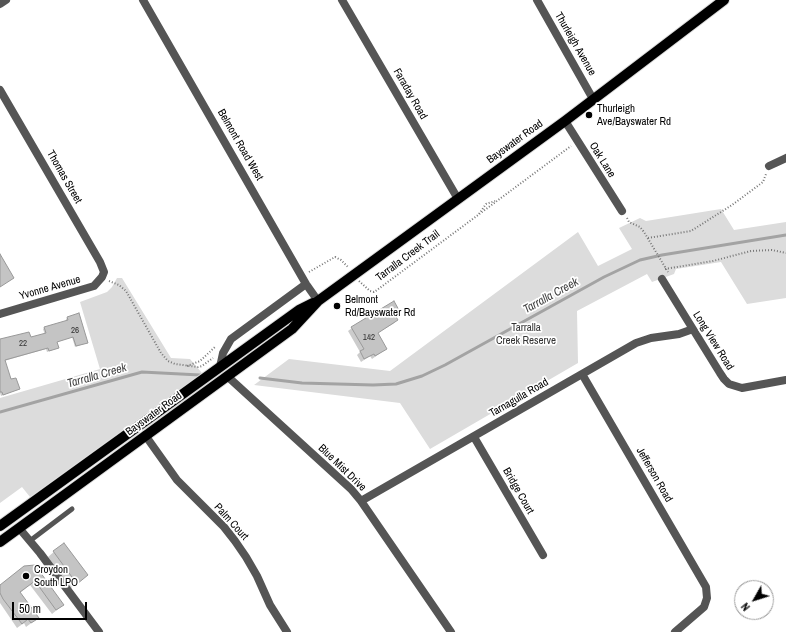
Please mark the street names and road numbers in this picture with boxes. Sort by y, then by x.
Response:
street label: Thurleigh Avenue [552,10,598,78]
street label: Faraday Road [390,66,430,122]
street label: Belmont Road West [214,107,266,183]
street label: Bayswater Road [484,117,546,167]
street label: Oak Lane [586,140,618,180]
street label: Thomas Street [43,148,85,206]
street label: Tarralla Creek Trail [373,228,443,284]
street label: Yvonne Avenue [18,273,82,303]
street label: Long View Road [690,309,736,373]
street label: Tarnagulla Road [487,376,551,420]
street label: Bayswater Road [123,389,185,439]
street label: Blue Mist Drive [315,442,369,494]
street label: Jefferson Road [633,445,675,505]
street label: Bridge Court [499,466,537,516]
street label: Palm Court [211,501,251,543]

